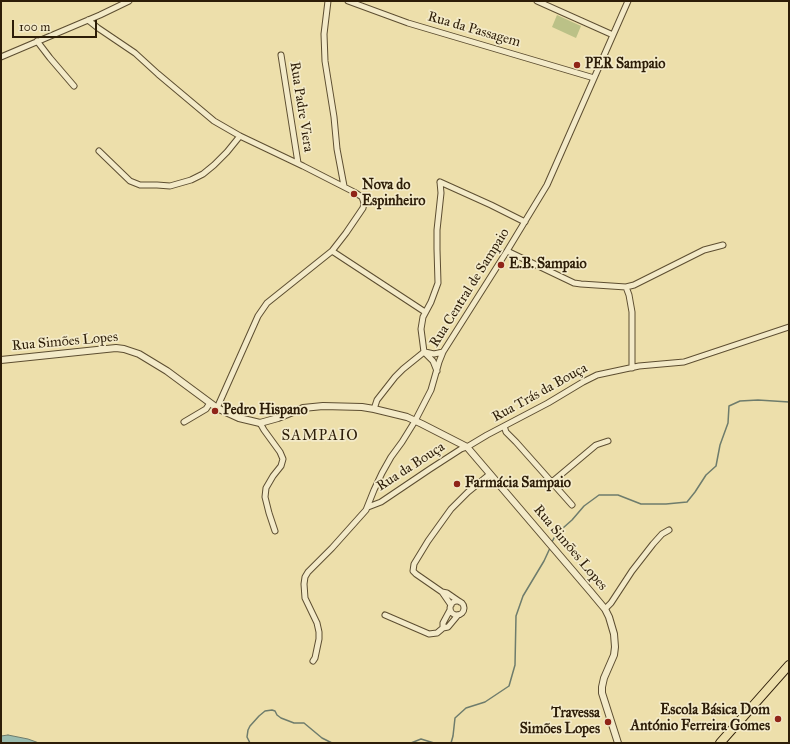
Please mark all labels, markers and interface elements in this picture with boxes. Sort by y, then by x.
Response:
street label: Rua da Passagem [426,9,522,51]
scale bar [14,12,99,38]
text: 100 m [19,20,50,34]
place label: PER Sampaio [585,57,665,73]
marker: PER Sampaio [572,60,582,70]
street label: Rua Padre Viera [286,61,316,153]
place label: Nova do Espinheiro [362,178,425,210]
marker: Nova do Espinheiro [349,189,359,199]
street label: Rua Central de Sampaio [426,225,514,351]
place label: E.B. Sampaio [509,257,587,273]
marker: E.B. Sampaio [496,260,506,270]
street label: Rua Simões Lopes [11,329,119,355]
street label: Rua Trás da Bouça [489,360,591,426]
place label: Pedro Hispano [223,403,308,419]
marker: Pedro Hispano [210,406,220,416]
district label: SAMPAIO [281,427,359,445]
street label: Rua da Bouça [374,439,448,495]
place label: Farmácia Sampaio [465,476,571,492]
marker: Farmácia Sampaio [452,479,462,489]
street label: Rua Simões Lopes [529,502,611,594]
place label: Escola Básica Dom António Ferreira Gomes [630,703,770,736]
place label: Travessa Simões Lopes [520,706,600,738]
marker: Escola Básica Dom António Ferreira Gomes [773,714,783,724]
marker: Travessa Simões Lopes [603,717,613,727]

